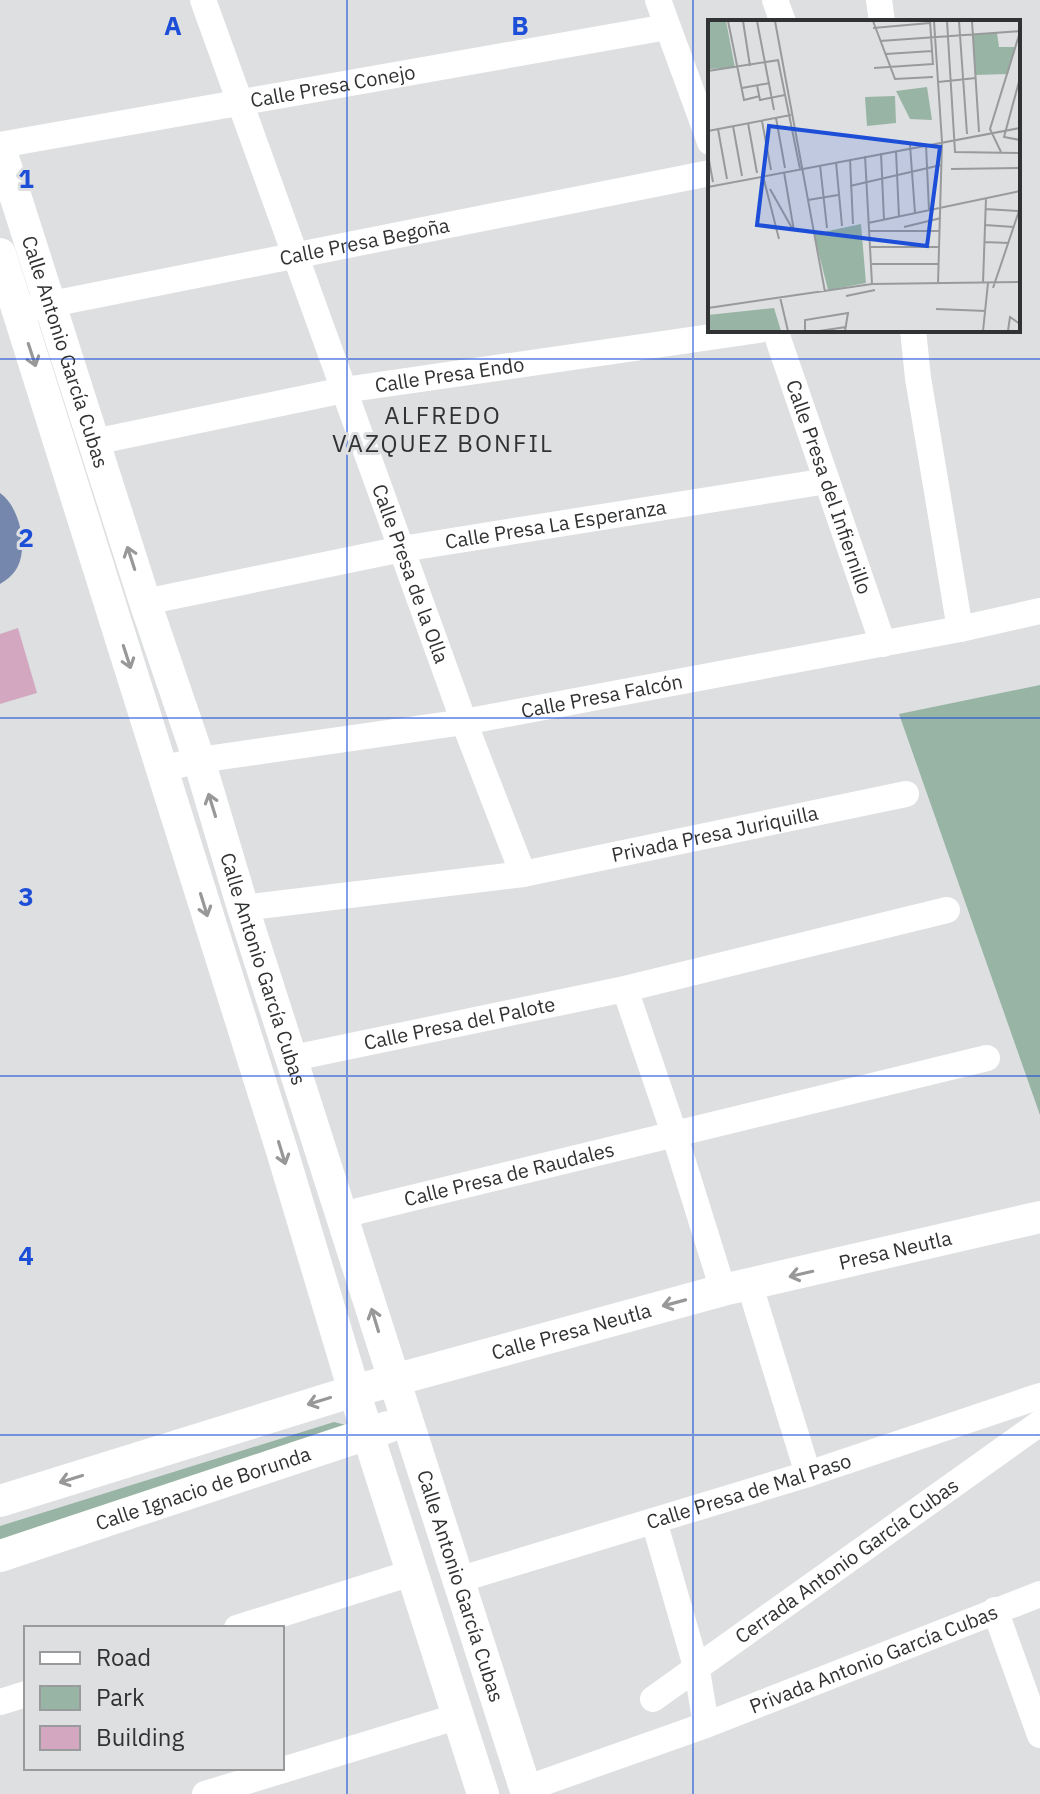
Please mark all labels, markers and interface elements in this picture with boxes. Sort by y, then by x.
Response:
text: A [164,8,182,42]
text: B [511,8,529,42]
inset map [708,20,1020,332]
street label: Calle Presa Conejo [248,58,417,113]
text: 1 [18,161,34,195]
street label: Calle Presa Begoña [277,211,452,271]
street label: Calle Antonio García Cubas [16,232,115,471]
one-way arrow [25,343,40,368]
street label: Calle Presa Endo [373,350,526,398]
street label: Calle Presa del Infiernillo [780,376,879,598]
district label: ALFREDO VAZQUEZ BONFIL [332,399,554,459]
street label: Calle Presa de la Olla [366,480,456,667]
street label: Calle Presa La Esperanza [443,493,668,555]
text: 2 [18,520,34,554]
one-way arrow [123,546,137,571]
one-way arrow [120,643,135,669]
street label: Calle Presa Falcón [519,667,685,724]
one-way arrow [204,792,219,818]
street label: Privada Presa Juriquilla [609,799,821,868]
street label: Calle Antonio García Cubas [214,849,313,1088]
text: 3 [18,879,34,913]
one-way arrow [198,892,213,917]
street label: Calle Presa del Palote [361,990,558,1056]
street label: Calle Presa de Raudales [401,1135,617,1212]
one-way arrow [276,1140,290,1165]
street label: Presa Neutla [836,1224,954,1276]
text: 4 [18,1238,34,1272]
one-way arrow [788,1267,814,1282]
street label: Calle Presa Neutla [488,1296,654,1366]
one-way arrow [662,1297,688,1312]
one-way arrow [367,1307,382,1333]
one-way arrow [306,1395,331,1410]
street label: Calle Ignacio de Borunda [92,1440,314,1536]
street label: Calle Presa de Mal Paso [643,1446,855,1535]
street label: Calle Antonio García Cubas [411,1466,511,1705]
street label: Cerrada Antonio García Cubas [729,1471,964,1649]
one-way arrow [58,1472,84,1487]
street label: Privada Antonio García Cubas [745,1598,1001,1720]
legend [24,1626,284,1770]
text: Road [96,1641,151,1673]
text: Park [96,1681,145,1713]
text: Building [96,1721,184,1753]

